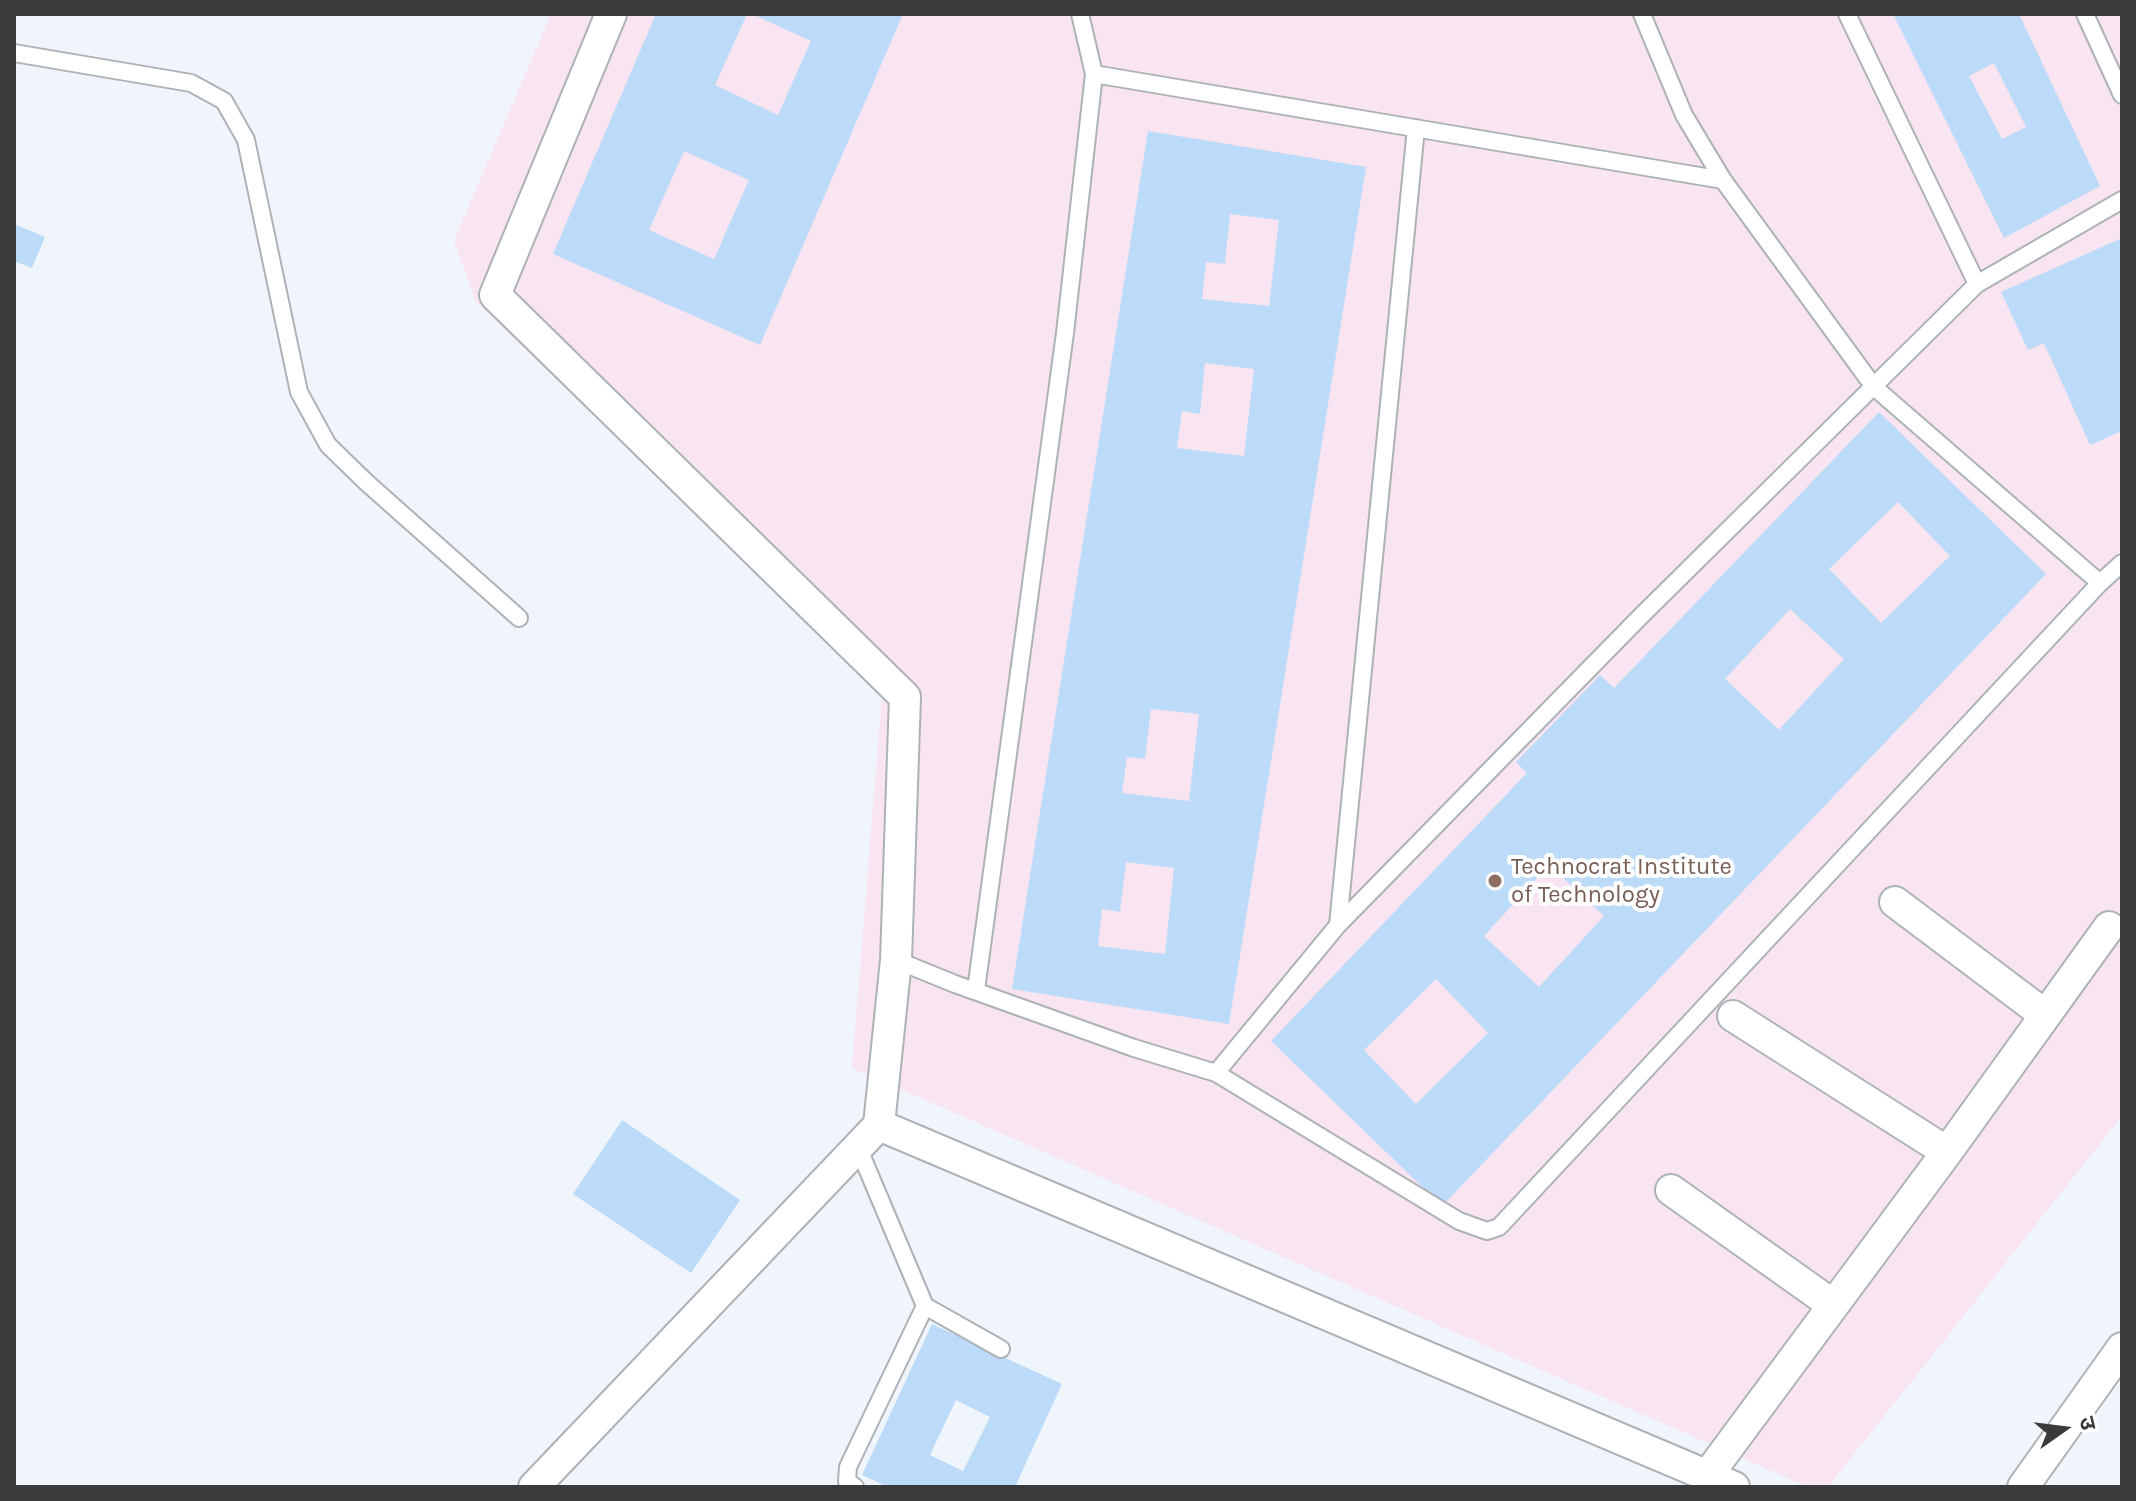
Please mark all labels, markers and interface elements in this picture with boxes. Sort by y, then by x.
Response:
place label: Technocrat Institute of Technology [1511,853,1732,909]
marker: Technocrat Institute of Technology [1486,872,1504,890]
north arrow [2024,1389,2104,1469]
text: उ [2073,1414,2101,1433]

